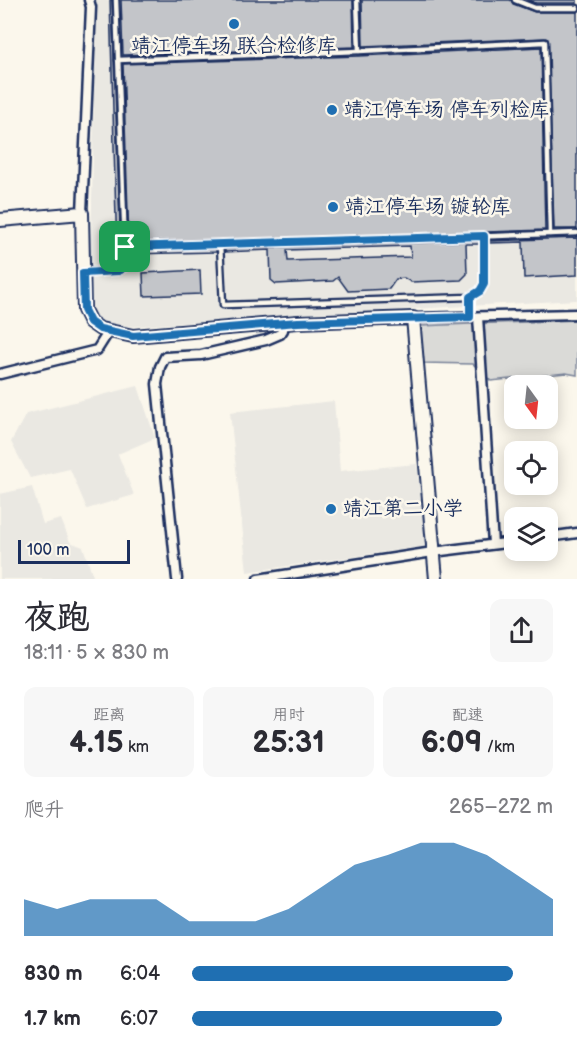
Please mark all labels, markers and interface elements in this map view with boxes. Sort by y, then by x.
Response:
marker: 靖江停车场 联合检修库 [227,17,241,31]
place label: 靖江停车场 联合检修库 [131,34,337,58]
place label: 靖江停车场 停车列检库 [344,98,549,122]
marker: 靖江停车场 停车列检库 [325,103,339,117]
place label: 靖江停车场 镟轮库 [345,195,510,219]
marker: 靖江停车场 镟轮库 [326,200,340,214]
pin [99,221,150,272]
icon: arrive [108,230,141,263]
north arrow [504,375,558,429]
map controls [504,375,558,561]
button: locate [504,441,558,495]
place label: 靖江第二小学 [343,497,463,521]
marker: 靖江第二小学 [324,502,338,516]
button: layers [504,507,558,561]
scale bar [18,537,130,564]
text: 100 m [27,541,70,560]
text: 夜跑 [24,598,90,638]
button: share [490,599,553,662]
text: 18:11 · 5 × 830 m [24,641,169,665]
text: 距离 [93,706,125,725]
text: 用时 [272,706,305,725]
text: 配速 [452,706,484,725]
text: 4.15 [69,725,124,761]
text: 25:31 [252,725,325,761]
text: 6:09 [421,725,482,761]
text: km [124,738,149,757]
text: /km [482,738,515,757]
text: 265–272 m [449,795,553,819]
text: 爬升 [24,798,64,822]
text: 830 m [24,962,83,986]
text: 6:04 [120,962,160,986]
text: 1.7 km [24,1007,81,1031]
text: 6:07 [120,1007,158,1031]

